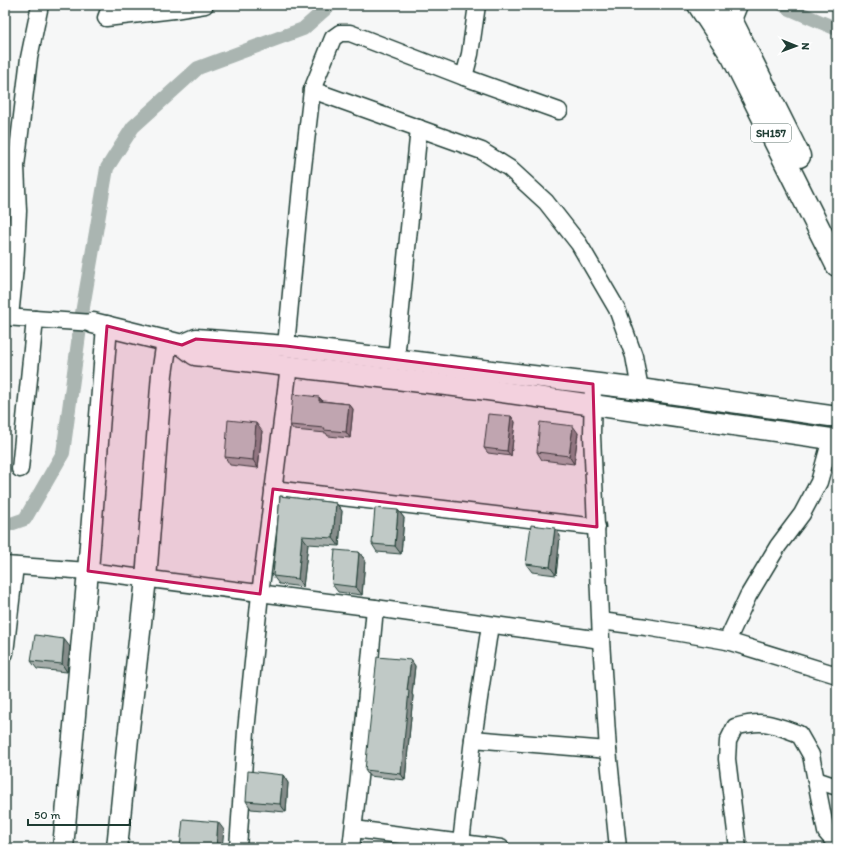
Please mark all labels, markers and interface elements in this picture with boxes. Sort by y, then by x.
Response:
north arrow [776,26,816,66]
text: N [799,42,812,50]
road number: SH157 [751,124,791,142]
scale bar [28,801,130,827]
text: 50 m [34,808,60,822]

